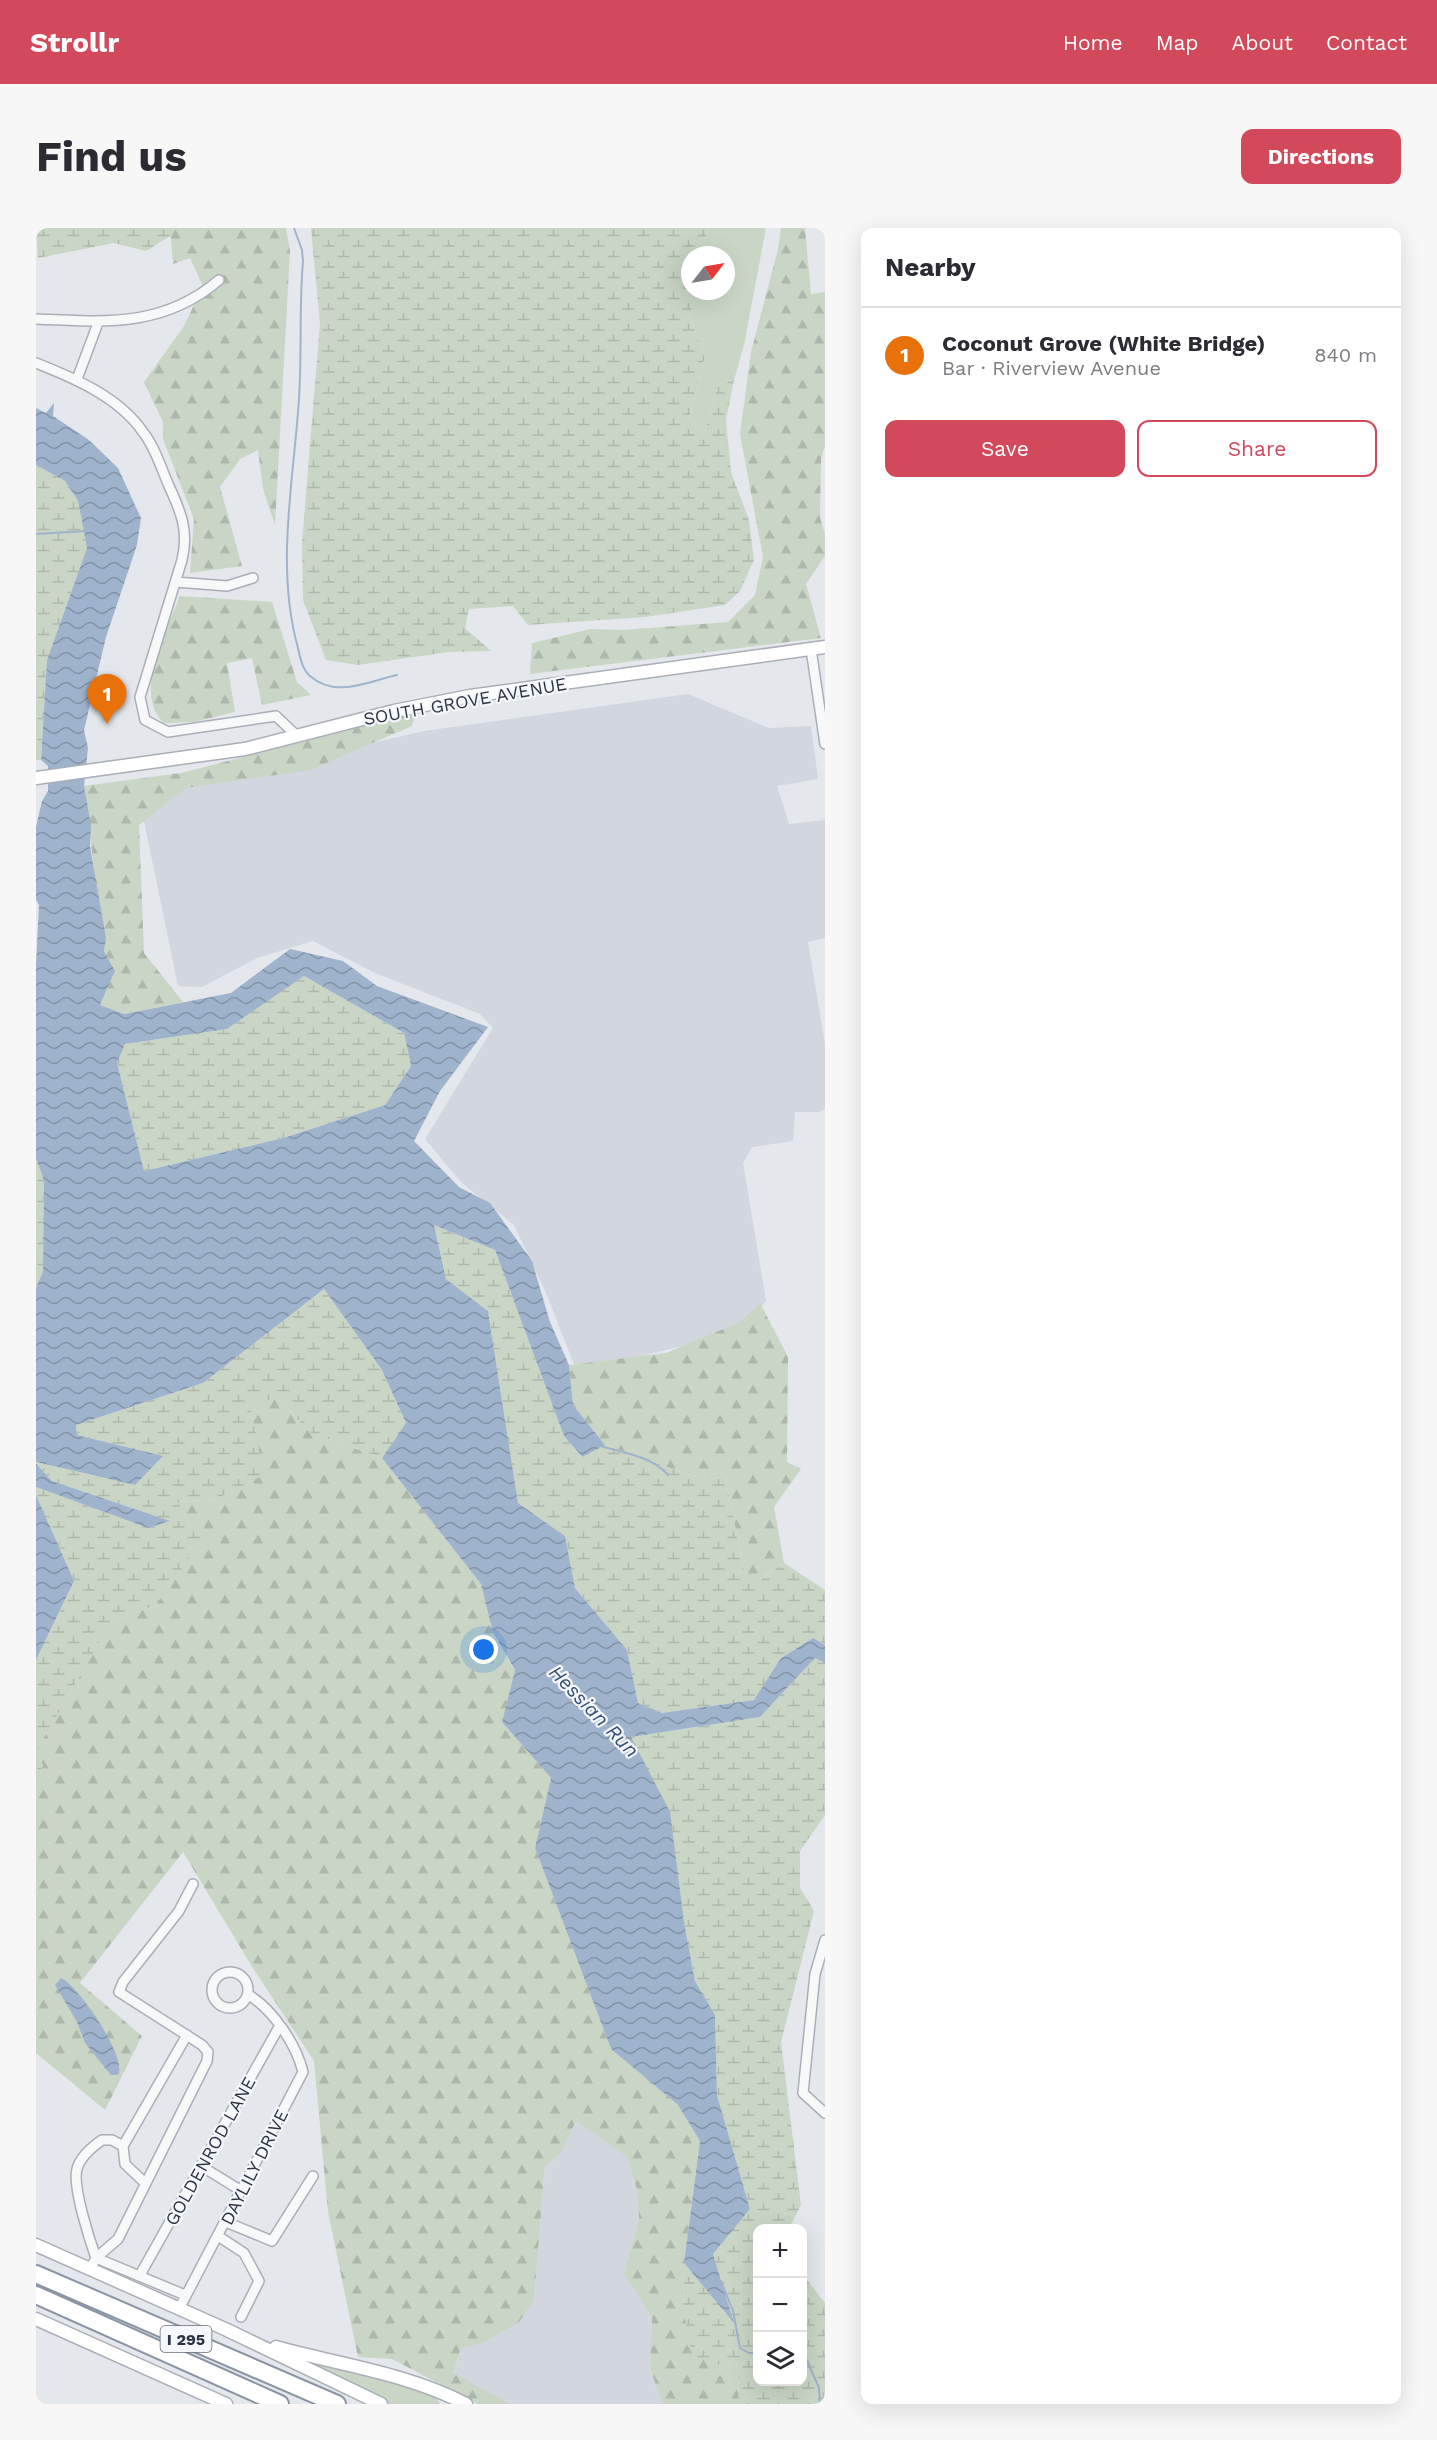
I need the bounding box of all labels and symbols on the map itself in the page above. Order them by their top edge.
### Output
north arrow [681,246,735,300]
street label: SOUTH GROVE AVENUE [362,673,568,729]
pin: 1 [88,674,126,724]
your location [469,1635,498,1664]
water label: Hessian Run [544,1660,644,1762]
street label: GOLDENROD LANE [160,2073,260,2229]
street label: DAYLILY DRIVE [216,2106,292,2228]
road number: I 295 [160,2326,212,2352]

